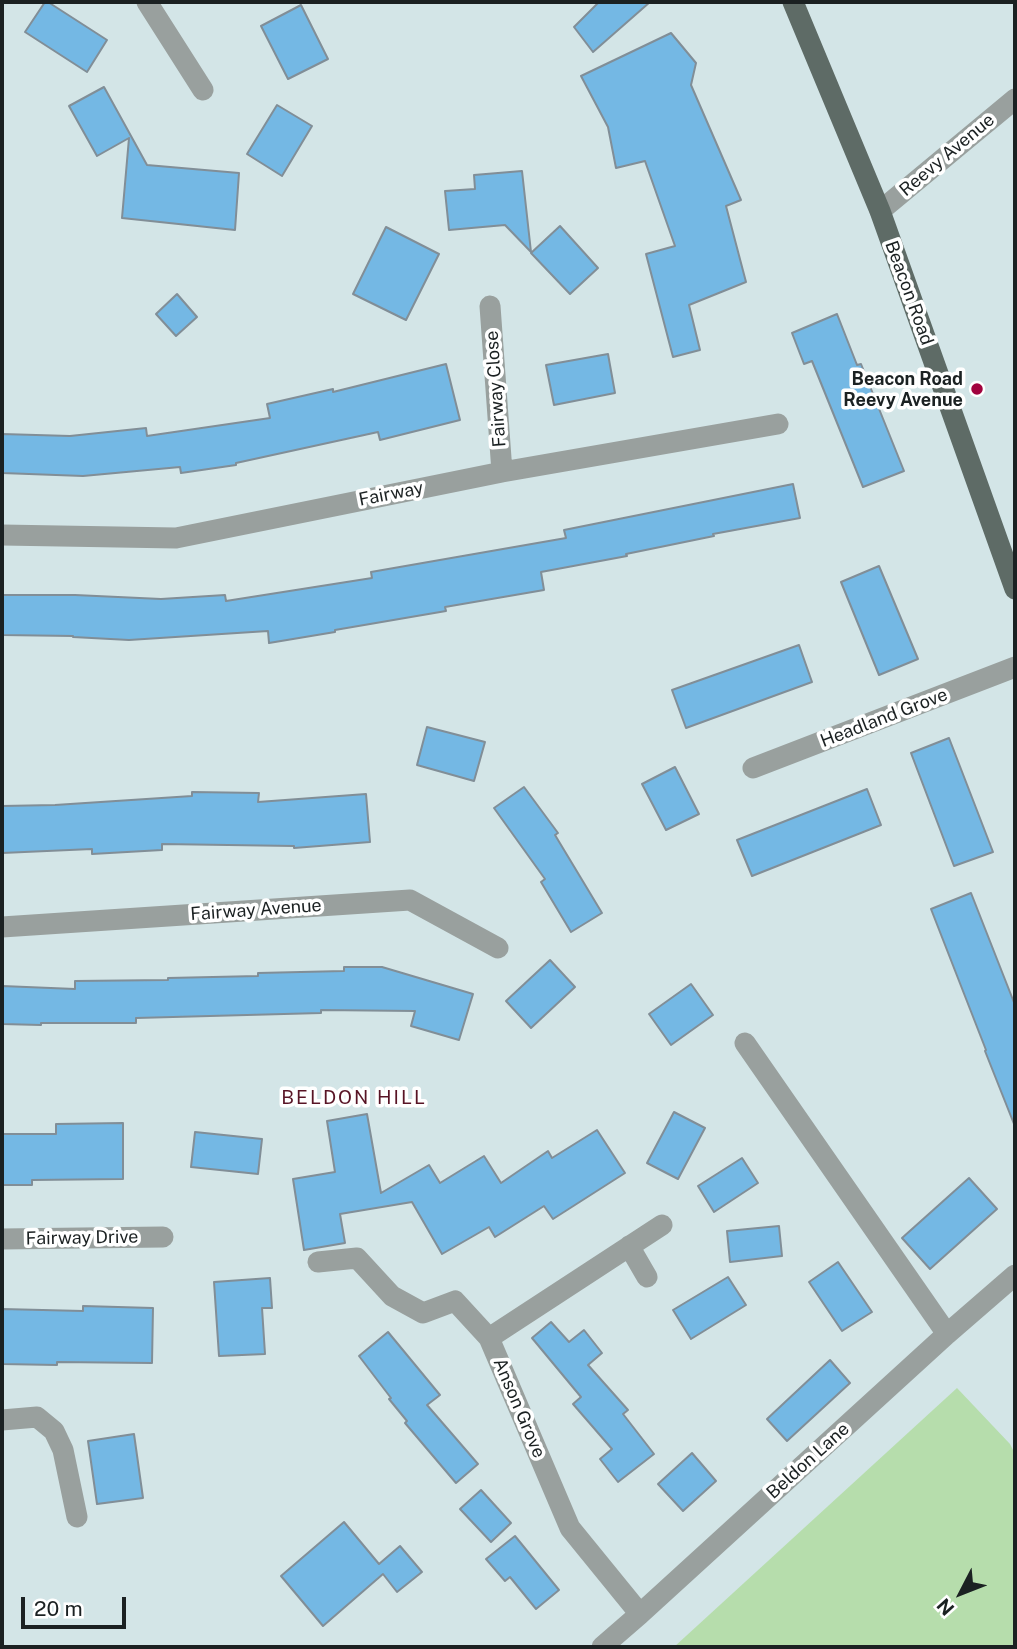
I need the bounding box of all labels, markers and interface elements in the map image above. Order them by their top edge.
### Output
street label: Reevy Avenue [895,109,999,201]
street label: Beacon Road [880,238,938,348]
street label: Fairway Close [481,330,511,448]
place label: Beacon Road Reevy Avenue [843,368,963,410]
marker: Beacon Road Reevy Avenue [969,381,985,397]
street label: Fairway [357,477,425,511]
street label: Headland Grove [817,684,951,752]
street label: Fairway Avenue [190,895,322,925]
district label: BELDON HILL [283,1087,425,1109]
street label: Fairway Drive [25,1226,139,1250]
street label: Anson Grove [488,1355,550,1461]
street label: Beldon Lane [762,1418,854,1504]
north arrow [926,1558,996,1628]
scale bar [24,1582,130,1626]
text: N [932,1594,959,1620]
text: 20 m [34,1596,83,1621]

